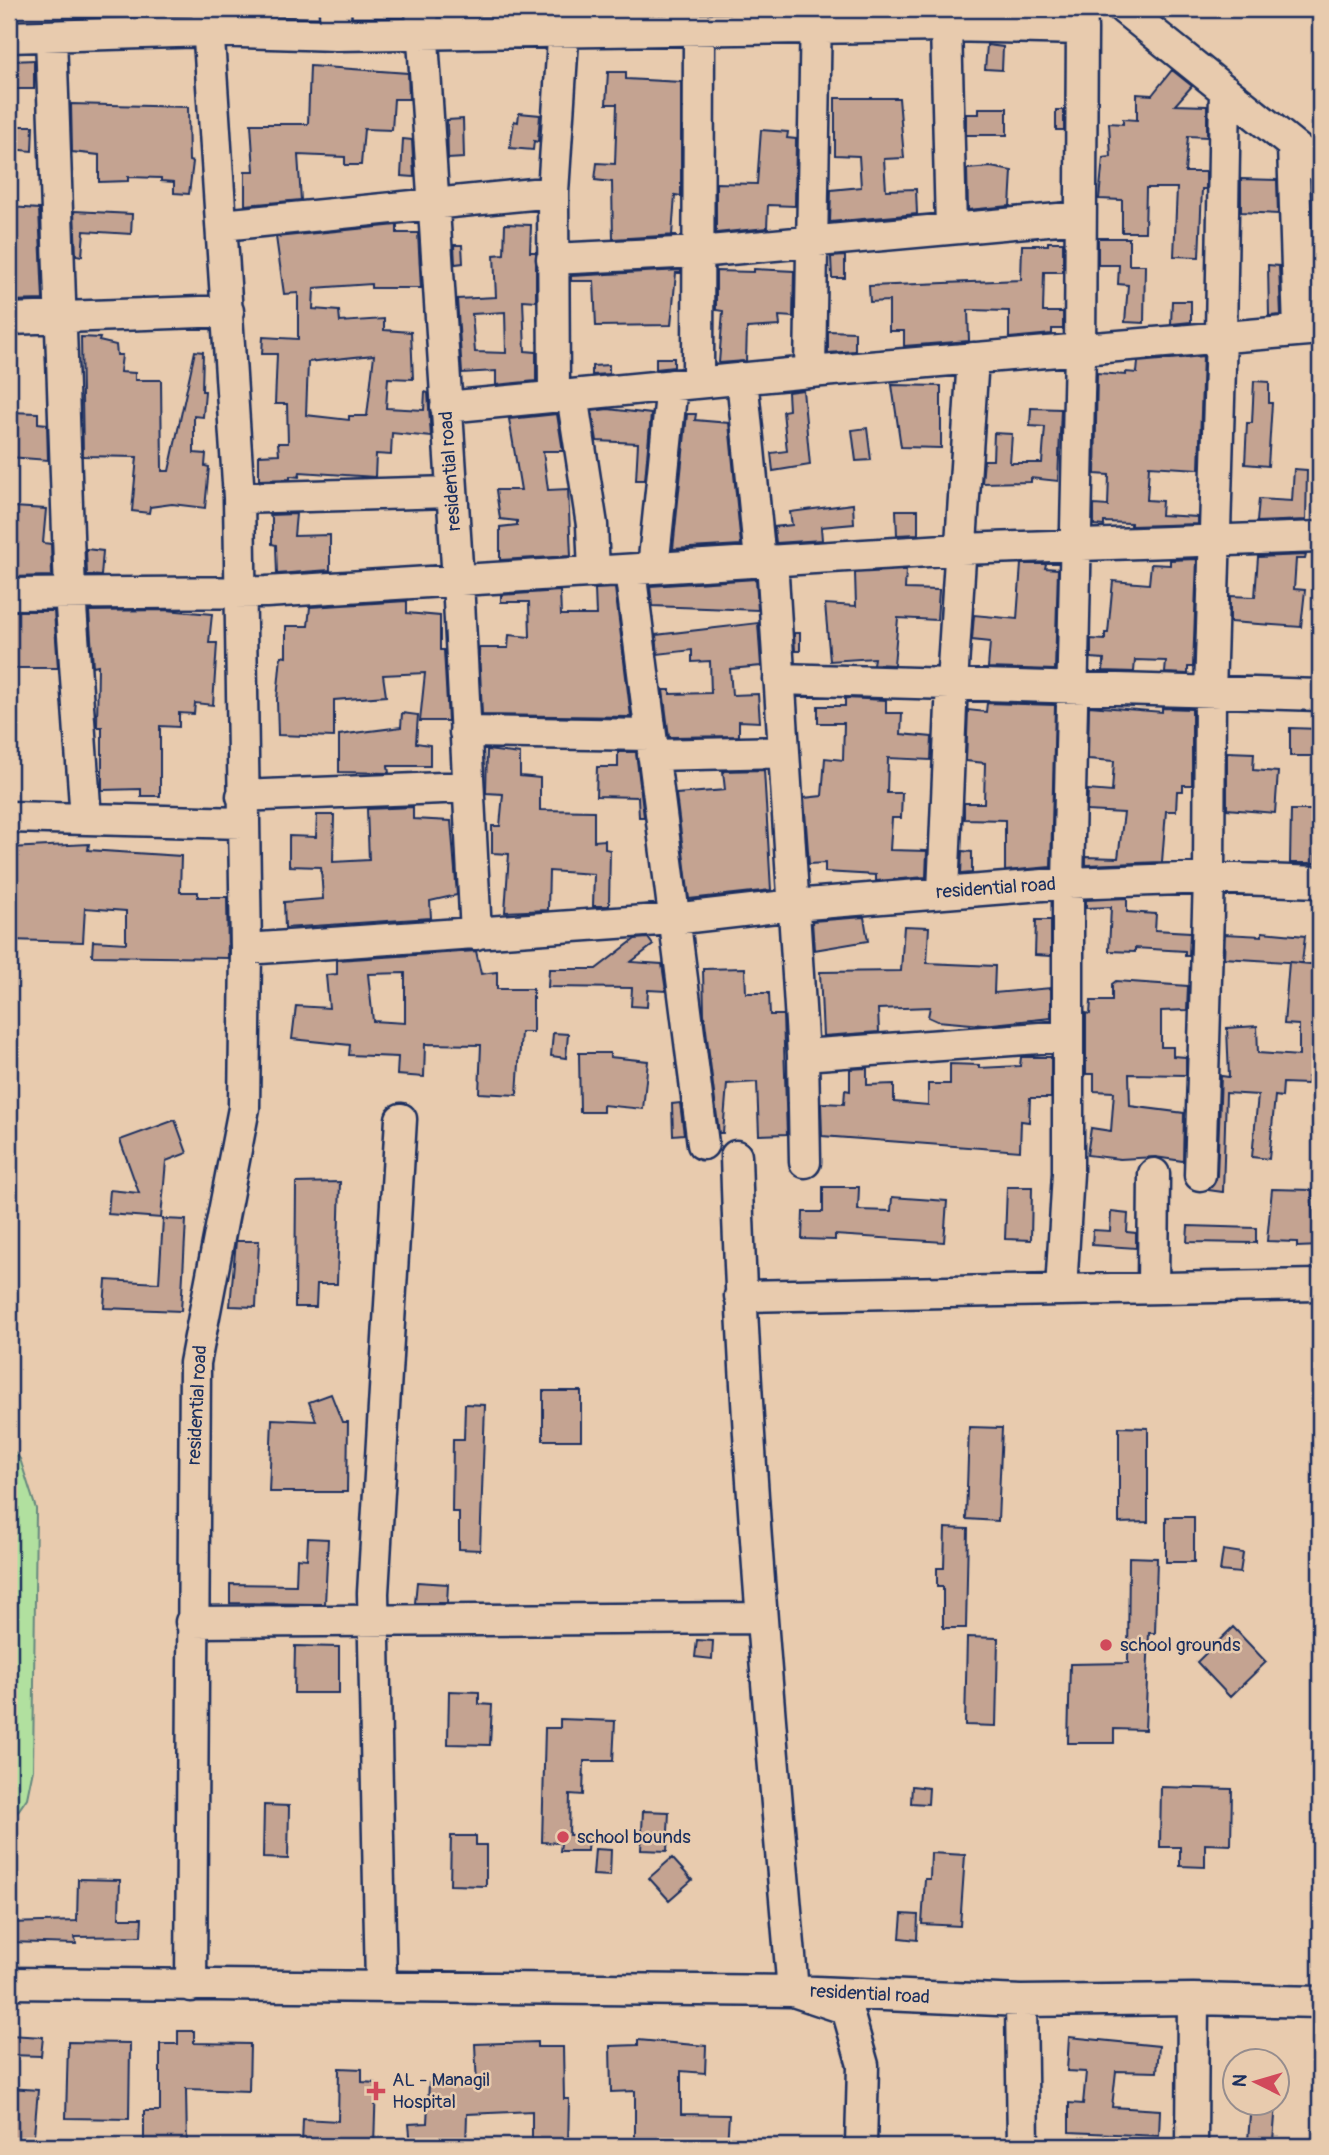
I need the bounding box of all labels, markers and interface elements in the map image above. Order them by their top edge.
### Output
street label: residential road [434,410,466,532]
street label: residential road [935,872,1057,904]
street label: residential road [182,1344,212,1466]
place label: school grounds [1120,1633,1241,1657]
marker: school grounds [1098,1637,1114,1653]
place label: school bounds [577,1825,691,1849]
marker: school bounds [555,1829,571,1845]
street label: residential road [809,1979,931,2009]
north arrow [1220,2046,1290,2116]
place label: AL - Managil Hospital [392,2068,490,2114]
text: N [1228,2073,1253,2088]
marker: AL - Managil Hospital [366,2081,386,2101]

